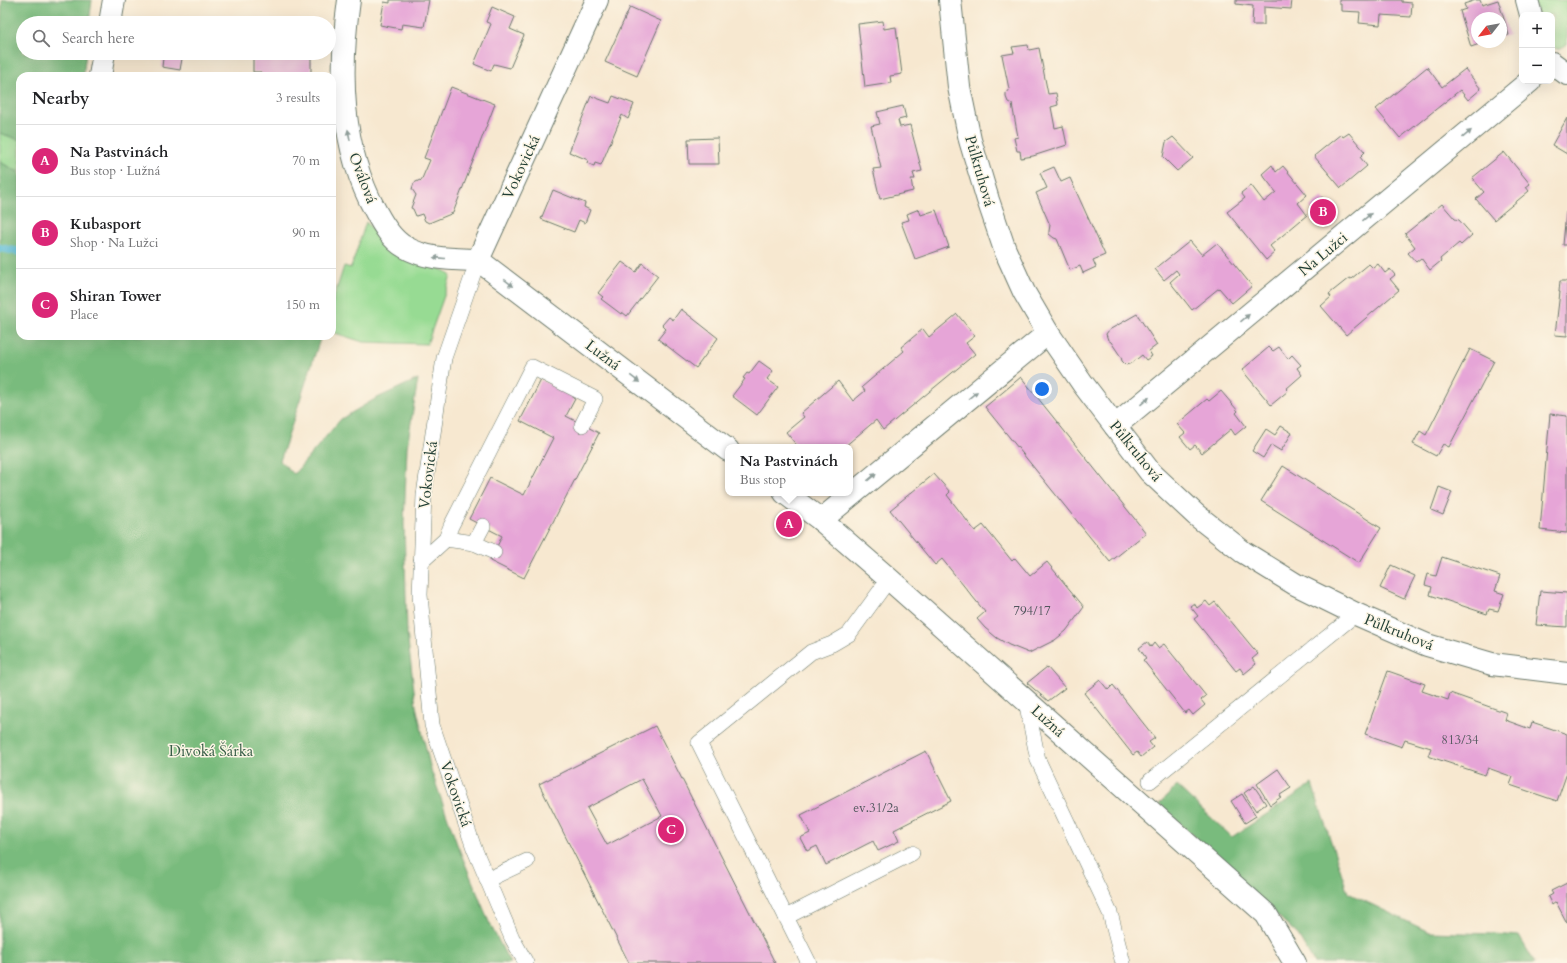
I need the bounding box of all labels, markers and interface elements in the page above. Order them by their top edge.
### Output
north arrow [1471,12,1507,48]
map controls [1519,12,1555,84]
button: + [1519,12,1555,48]
search box [16,16,336,60]
icon: search [30,27,52,49]
text: Search here [62,28,135,48]
button: − [1519,48,1555,84]
text: Nearby [32,87,89,110]
text: 3 results [276,89,320,107]
one-way arrow [345,129,351,141]
one-way arrow [1461,129,1472,138]
street label: Vokovická [497,131,545,202]
street label: Půlkruhová [960,133,1000,209]
text: Na Pastvinách [70,142,168,162]
street label: Oválová [344,150,382,207]
text: A [40,152,50,170]
text: 70 m [292,152,320,170]
text: Bus stop · Lužná [70,162,160,180]
pin: B [1310,197,1336,227]
one-way arrow [1361,213,1372,222]
text: Kubasport [70,214,141,234]
text: B [40,224,50,242]
text: 90 m [292,224,320,242]
street label: Na Lužci [1294,228,1352,280]
text: Shop · Na Lužci [70,234,158,252]
one-way arrow [433,254,445,261]
one-way arrow [504,279,515,287]
text: Shiran Tower [70,286,161,306]
text: C [40,296,50,314]
text: 150 m [286,296,320,314]
text: Place [70,306,98,324]
one-way arrow [1240,314,1251,323]
street label: Lužná [581,335,625,375]
one-way arrow [630,375,640,383]
your location [1032,379,1052,399]
one-way arrow [967,391,978,400]
one-way arrow [1140,397,1151,406]
street label: Půlkruhová [1105,416,1167,486]
street label: Vokovická [414,439,442,510]
popup [725,444,853,496]
text: Na Pastvinách [740,451,838,471]
text: Bus stop [740,471,786,489]
one-way arrow [867,473,878,482]
pin: A [776,509,802,539]
house number: 794/17 [1013,602,1051,620]
street label: Půlkruhová [1361,609,1437,655]
street label: Lužná [1027,701,1070,742]
house number: 813/34 [1441,731,1479,749]
park label: Divoká Šárka [169,741,254,761]
street label: Vokovická [435,758,477,830]
house number: ev.31/2a [853,799,899,817]
pin: C [658,815,684,845]

